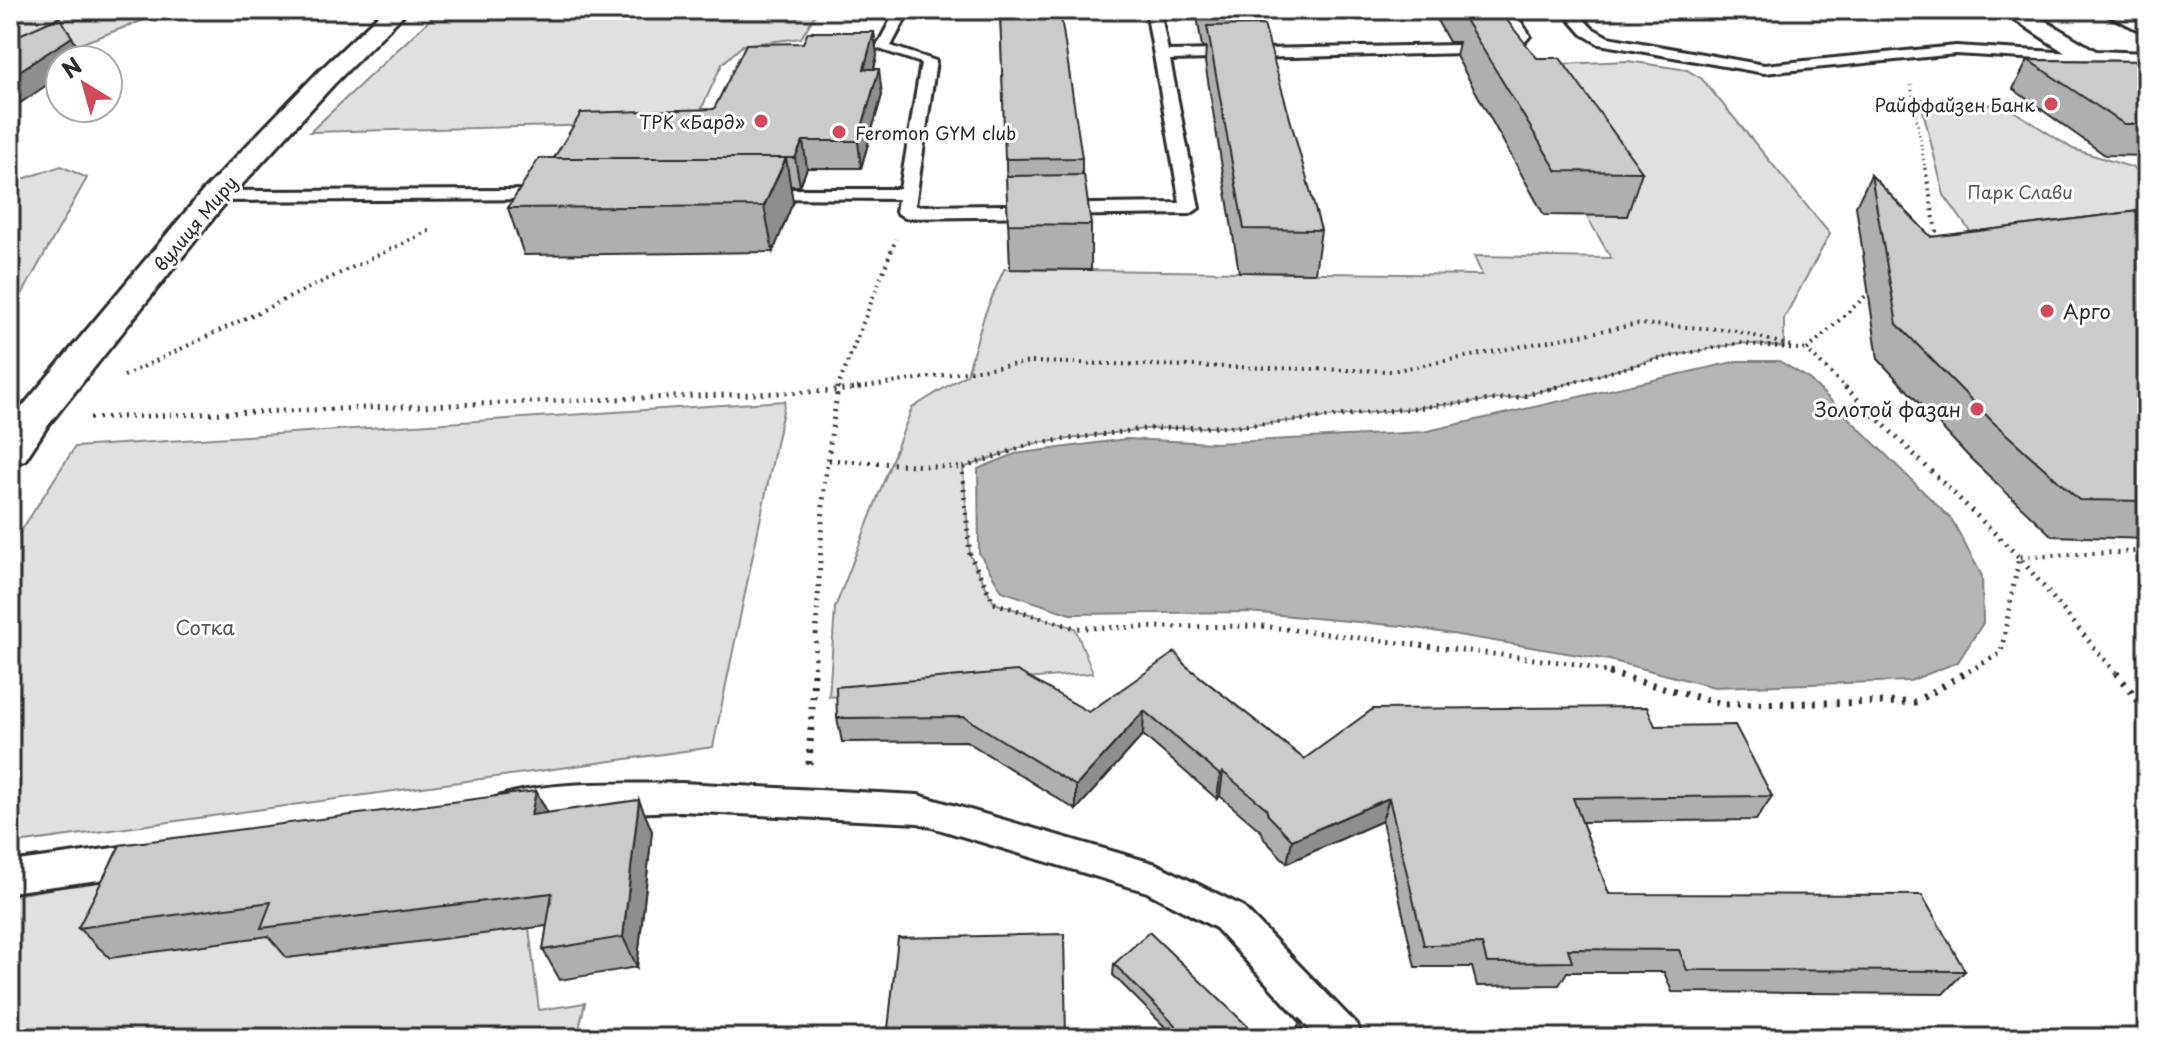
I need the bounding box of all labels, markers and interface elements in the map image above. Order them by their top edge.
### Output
north arrow [44,44,124,124]
text: N [54,48,88,85]
place label: Райффайзен Банк [1874,91,2035,118]
marker: Райффайзен Банк [2042,95,2060,113]
place label: ТРК «Бард» [639,108,745,135]
marker: ТРК «Бард» [752,112,770,130]
place label: Feromon GYM club [855,119,1016,146]
marker: Feromon GYM club [830,123,848,141]
street label: вулиця Миру [147,169,243,277]
park label: Парк Слави [1967,178,2073,205]
place label: Арго [2063,296,2111,326]
marker: Арго [2038,302,2056,320]
place label: Золотой фазан [1815,394,1961,424]
marker: Золотой фазан [1968,400,1986,418]
park label: Сотка [175,612,235,642]

